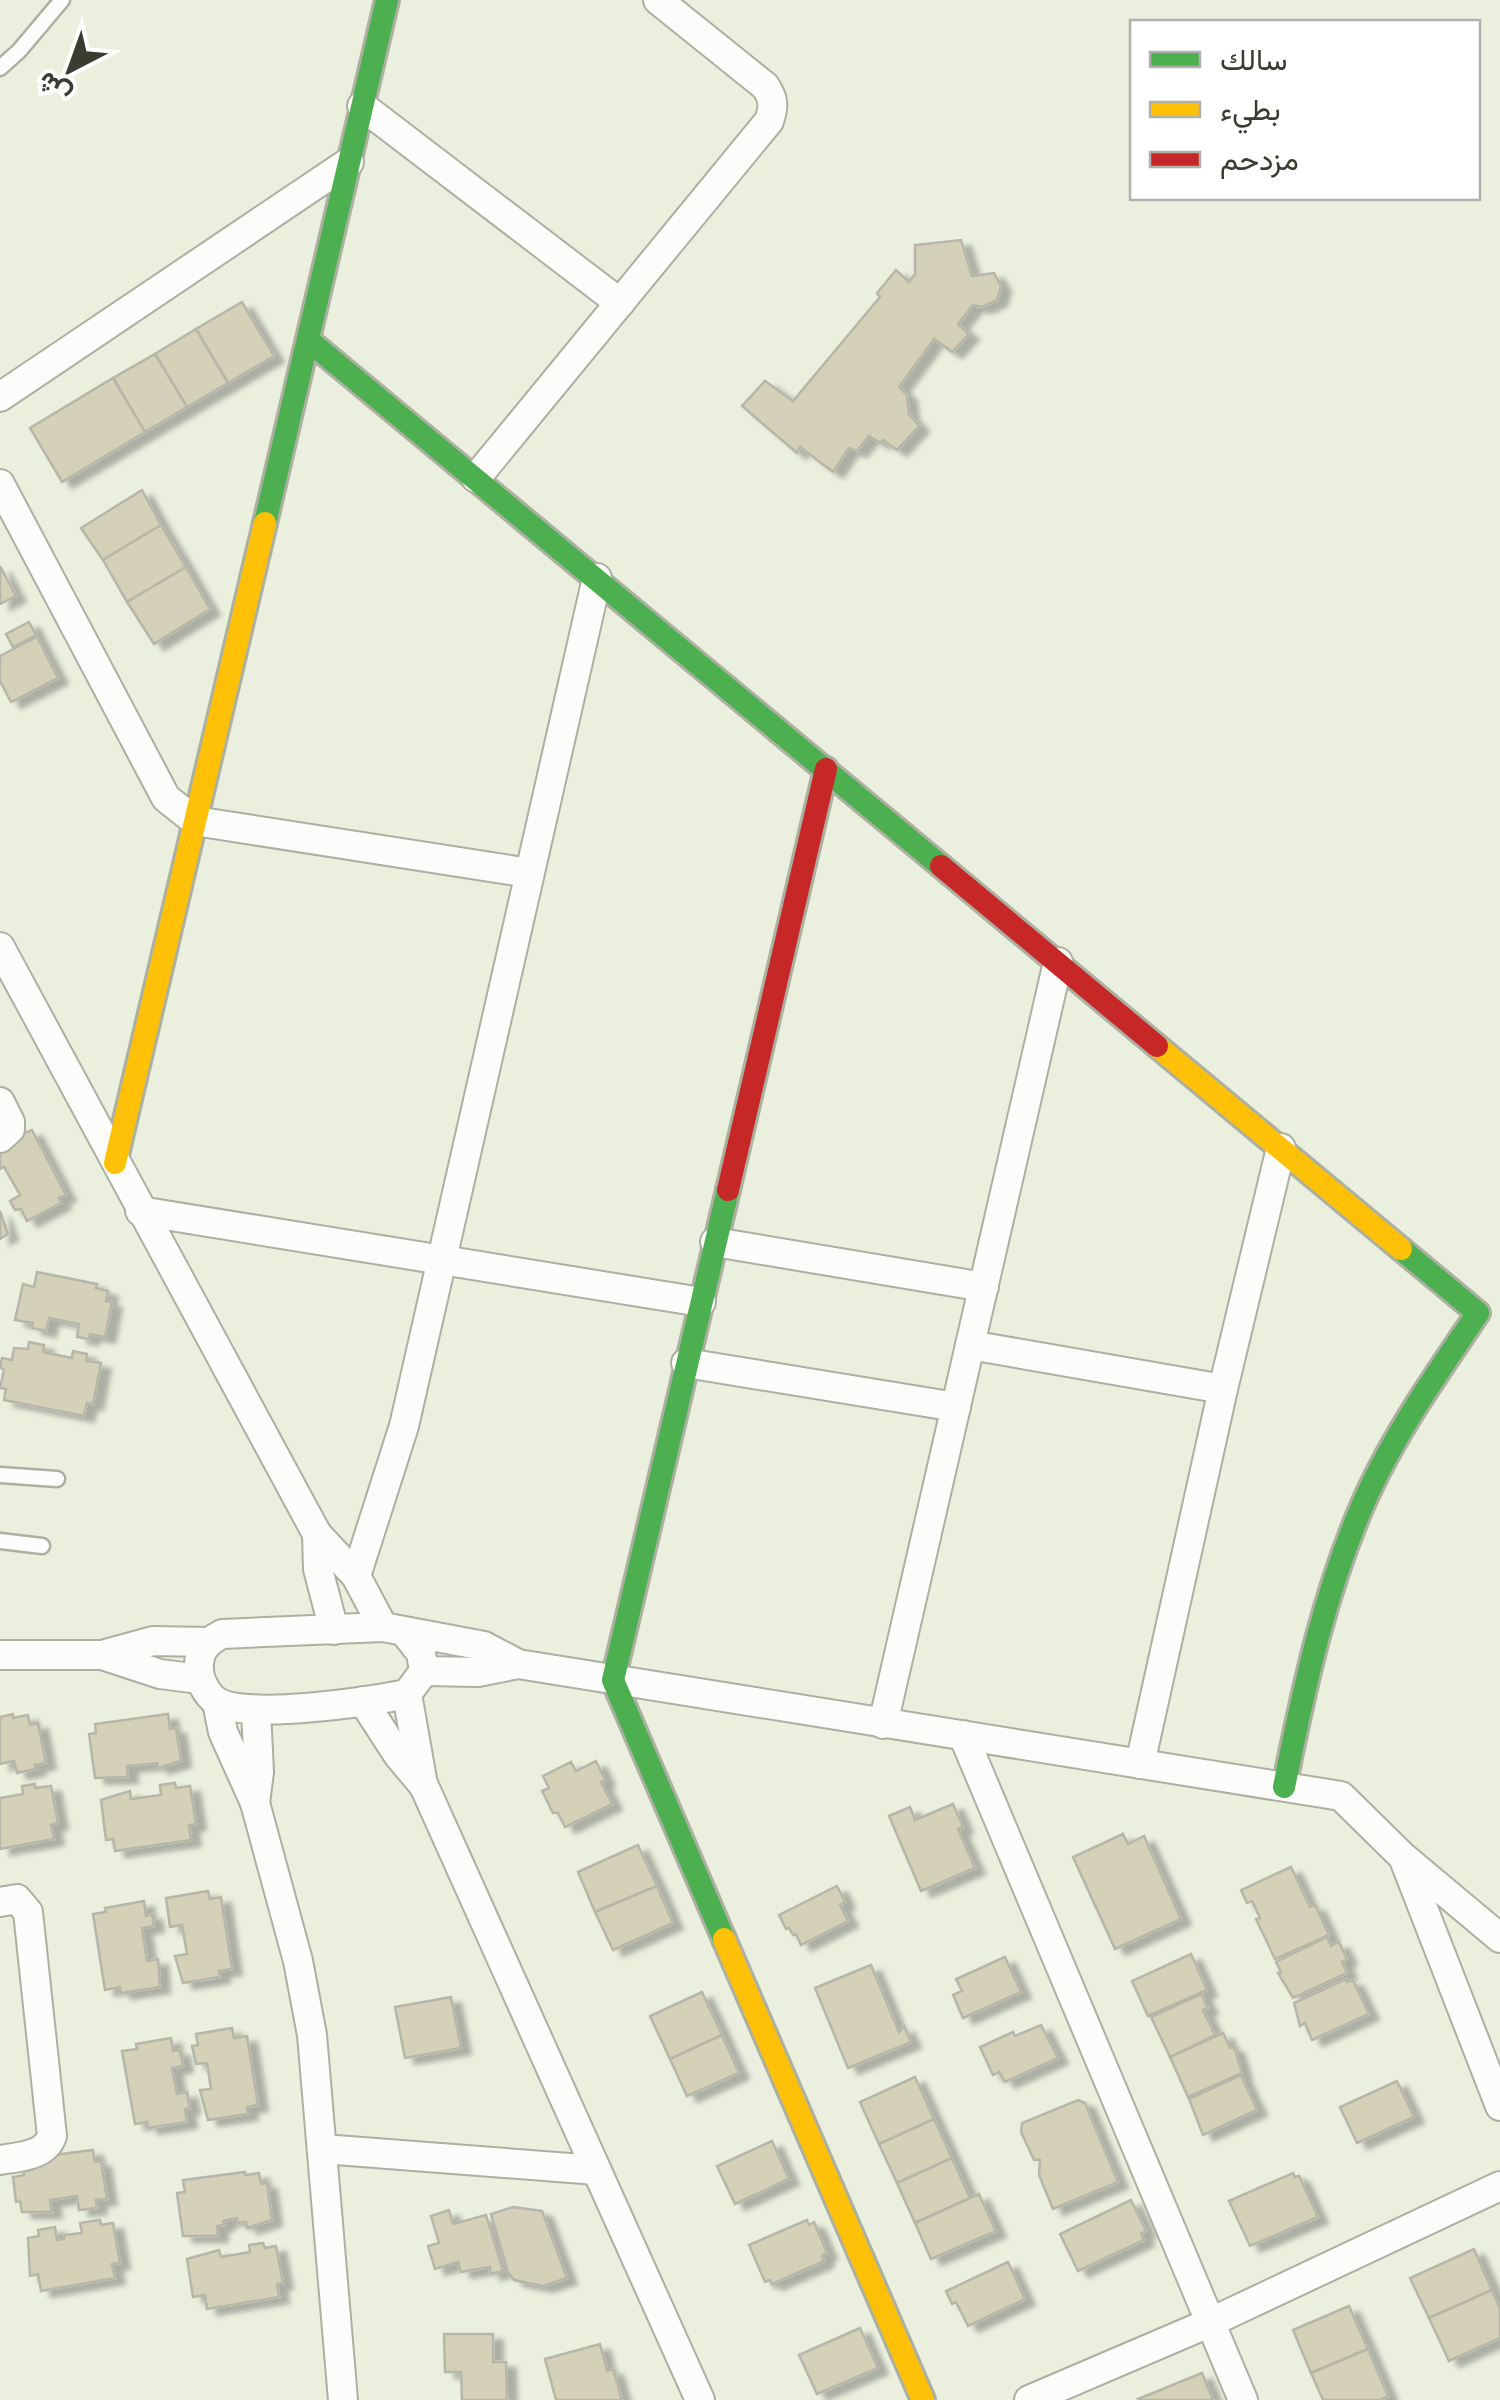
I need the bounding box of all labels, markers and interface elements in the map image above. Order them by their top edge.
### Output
north arrow [20,20,120,120]
legend [1130,20,1480,200]
text: سالك [1220,39,1287,78]
text: ش [28,64,78,114]
text: بطيء [1220,89,1281,134]
text: مزدحم [1220,139,1299,179]

